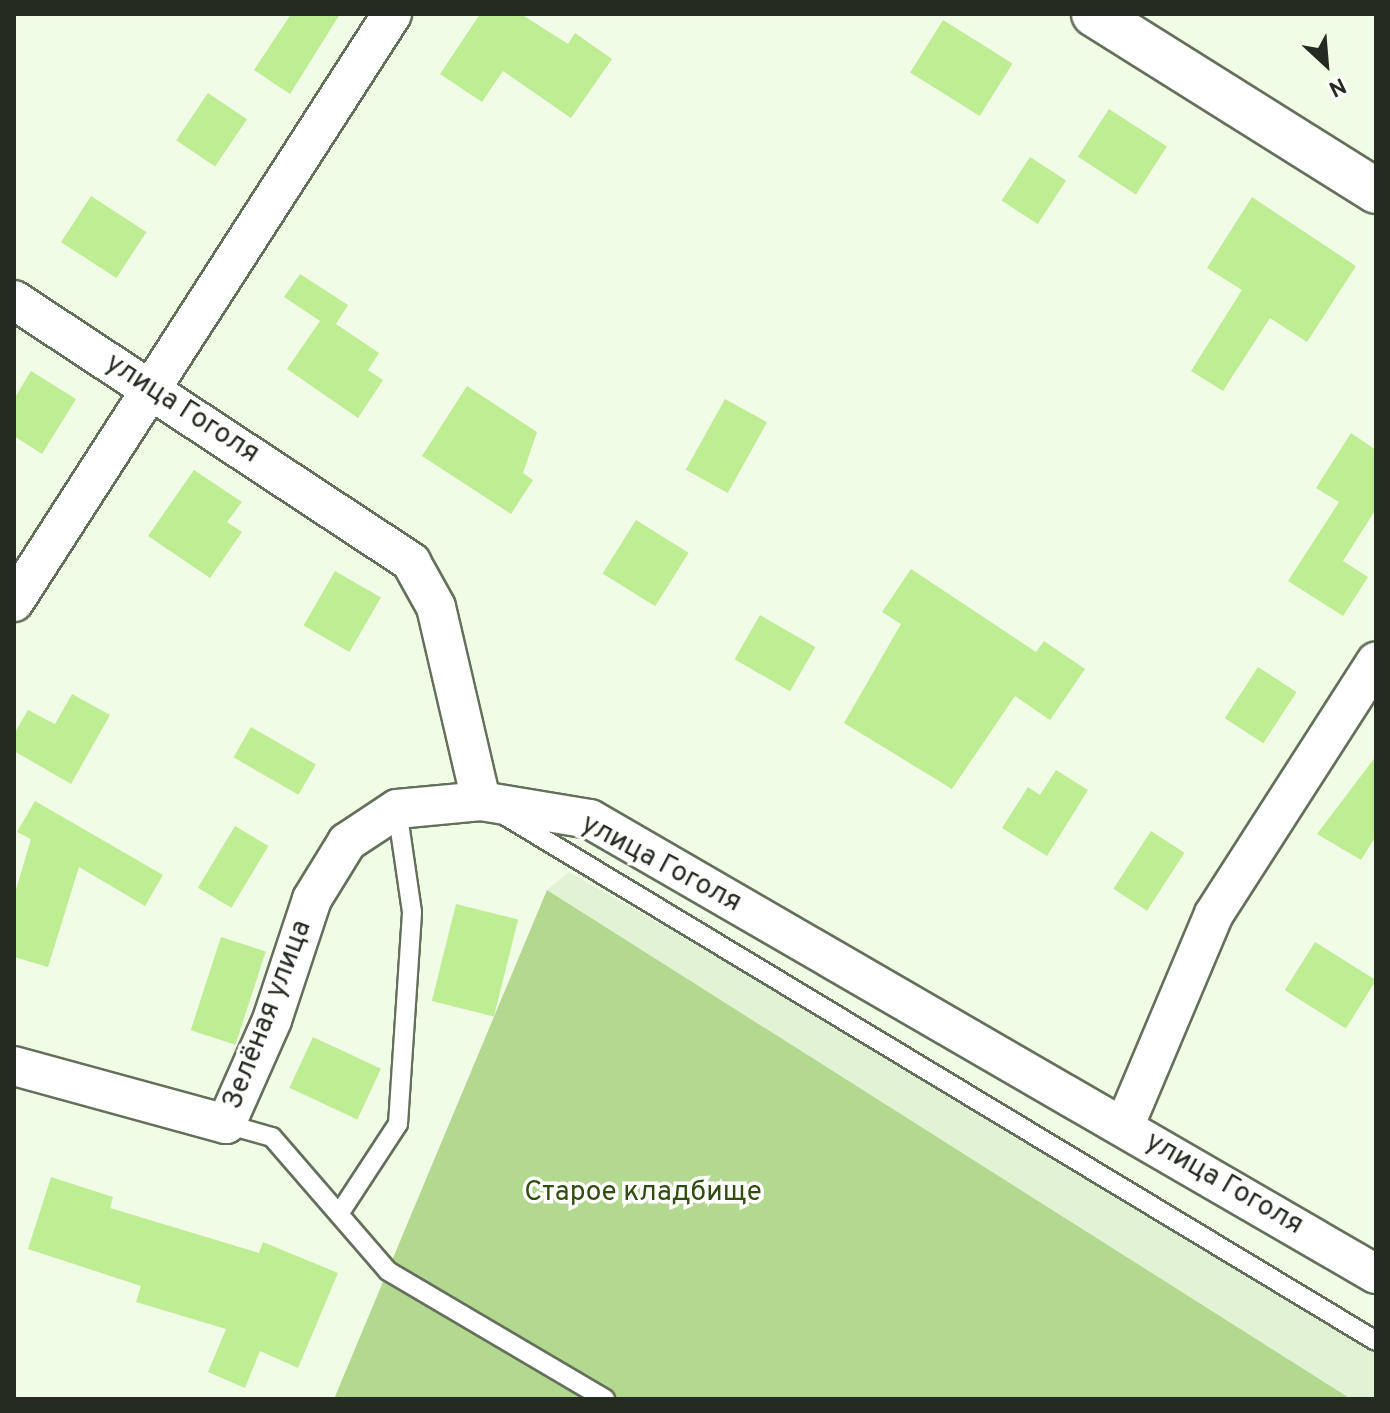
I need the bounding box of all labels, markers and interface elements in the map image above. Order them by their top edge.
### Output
north arrow [1286,24,1366,104]
text: N [1324,70,1350,102]
street label: улица Гоголя [99,347,265,471]
street label: улица Гоголя [575,808,747,920]
street label: Зелёная улица [216,916,320,1114]
street label: улица Гоголя [1139,1125,1309,1243]
park label: Старое кладбище [524,1176,762,1210]

